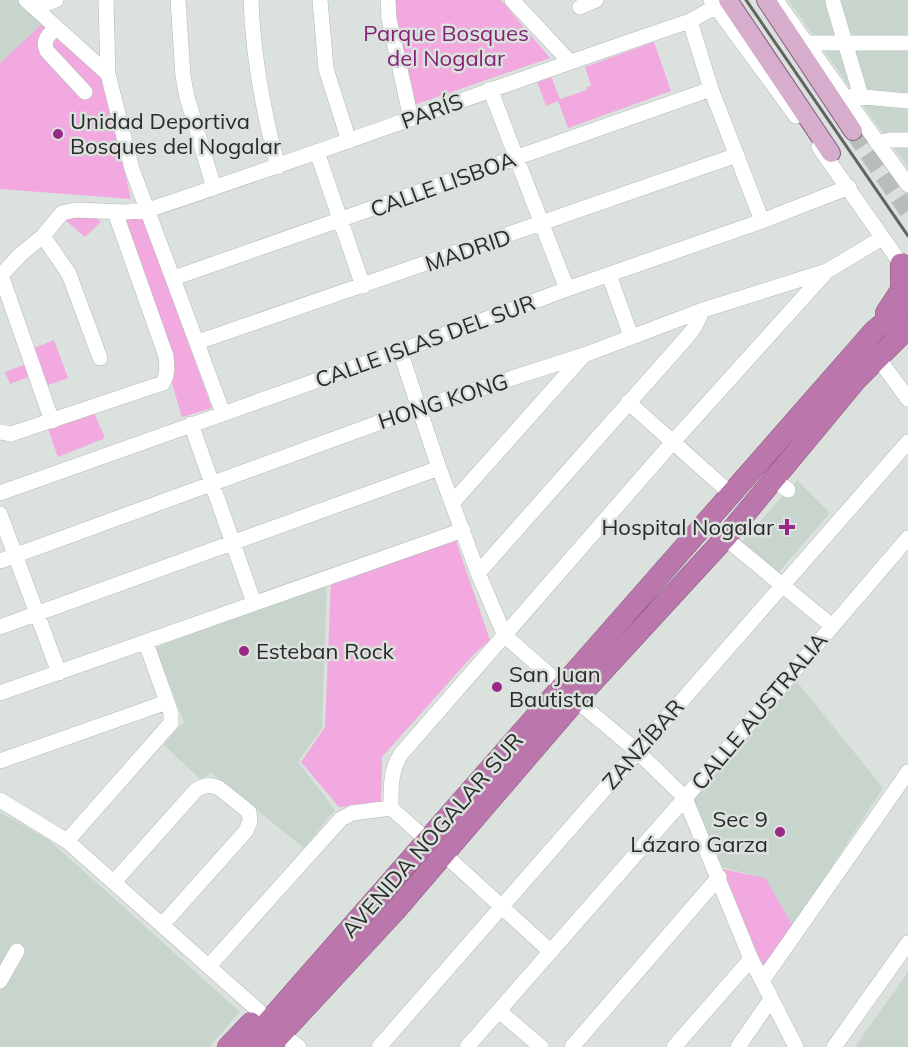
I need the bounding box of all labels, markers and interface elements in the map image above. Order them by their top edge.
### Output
park label: Parque Bosques del Nogalar [363,19,529,72]
street label: PARÍS [397,87,467,135]
place label: Unidad Deportiva Bosques del Nogalar [70,107,281,160]
marker: Unidad Deportiva Bosques del Nogalar [51,127,65,141]
street label: CALLE LISBOA [366,145,520,223]
street label: MADRID [421,222,515,278]
street label: CALLE ISLAS DEL SUR [311,288,539,394]
street label: HONG KONG [375,367,511,435]
place label: Hospital Nogalar [601,513,774,541]
marker: Hospital Nogalar [778,518,796,536]
street label: CALLE AUSTRALIA [685,626,833,796]
place label: Esteban Rock [256,637,395,665]
marker: Esteban Rock [237,644,251,658]
place label: San Juan Bautista [509,660,601,713]
marker: San Juan Bautista [490,680,504,694]
street label: ZANZÍBAR [596,693,690,795]
street label: AVENIDA NOGALAR SUR [335,727,529,943]
place label: Sec 9 Lázaro Garza [630,805,768,858]
marker: Sec 9 Lázaro Garza [773,825,787,839]

